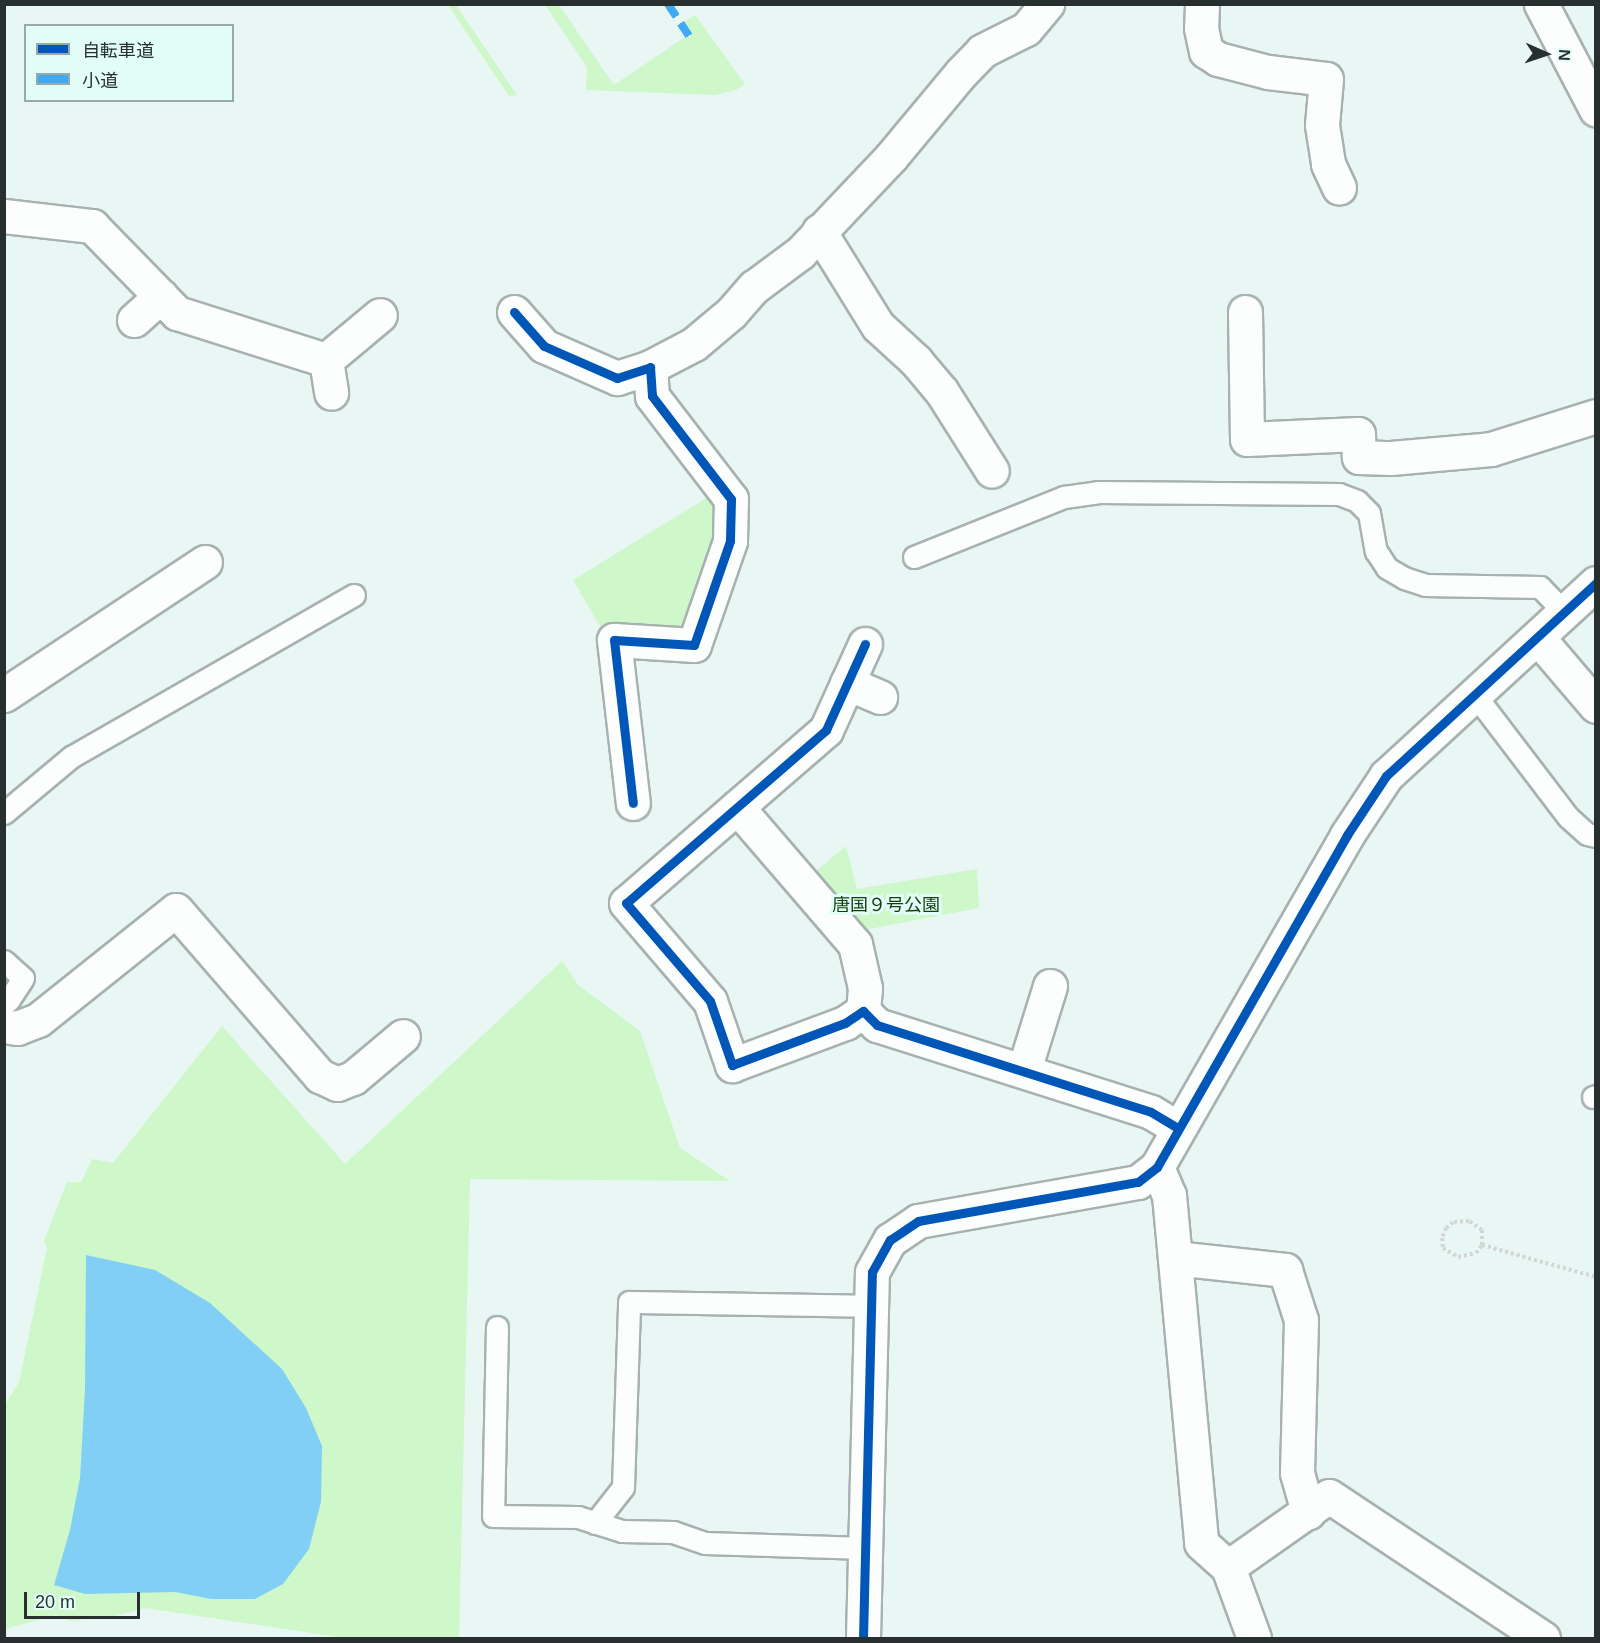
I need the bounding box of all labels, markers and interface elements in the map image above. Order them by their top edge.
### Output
legend [24,24,234,102]
north arrow [1516,24,1576,84]
text: 自転車道 [82,41,154,61]
text: N [1556,49,1573,61]
text: 小道 [82,71,118,91]
park label: 唐国９号公園 [832,894,940,916]
scale bar [27,1580,142,1618]
text: 20 m [35,1592,75,1612]

